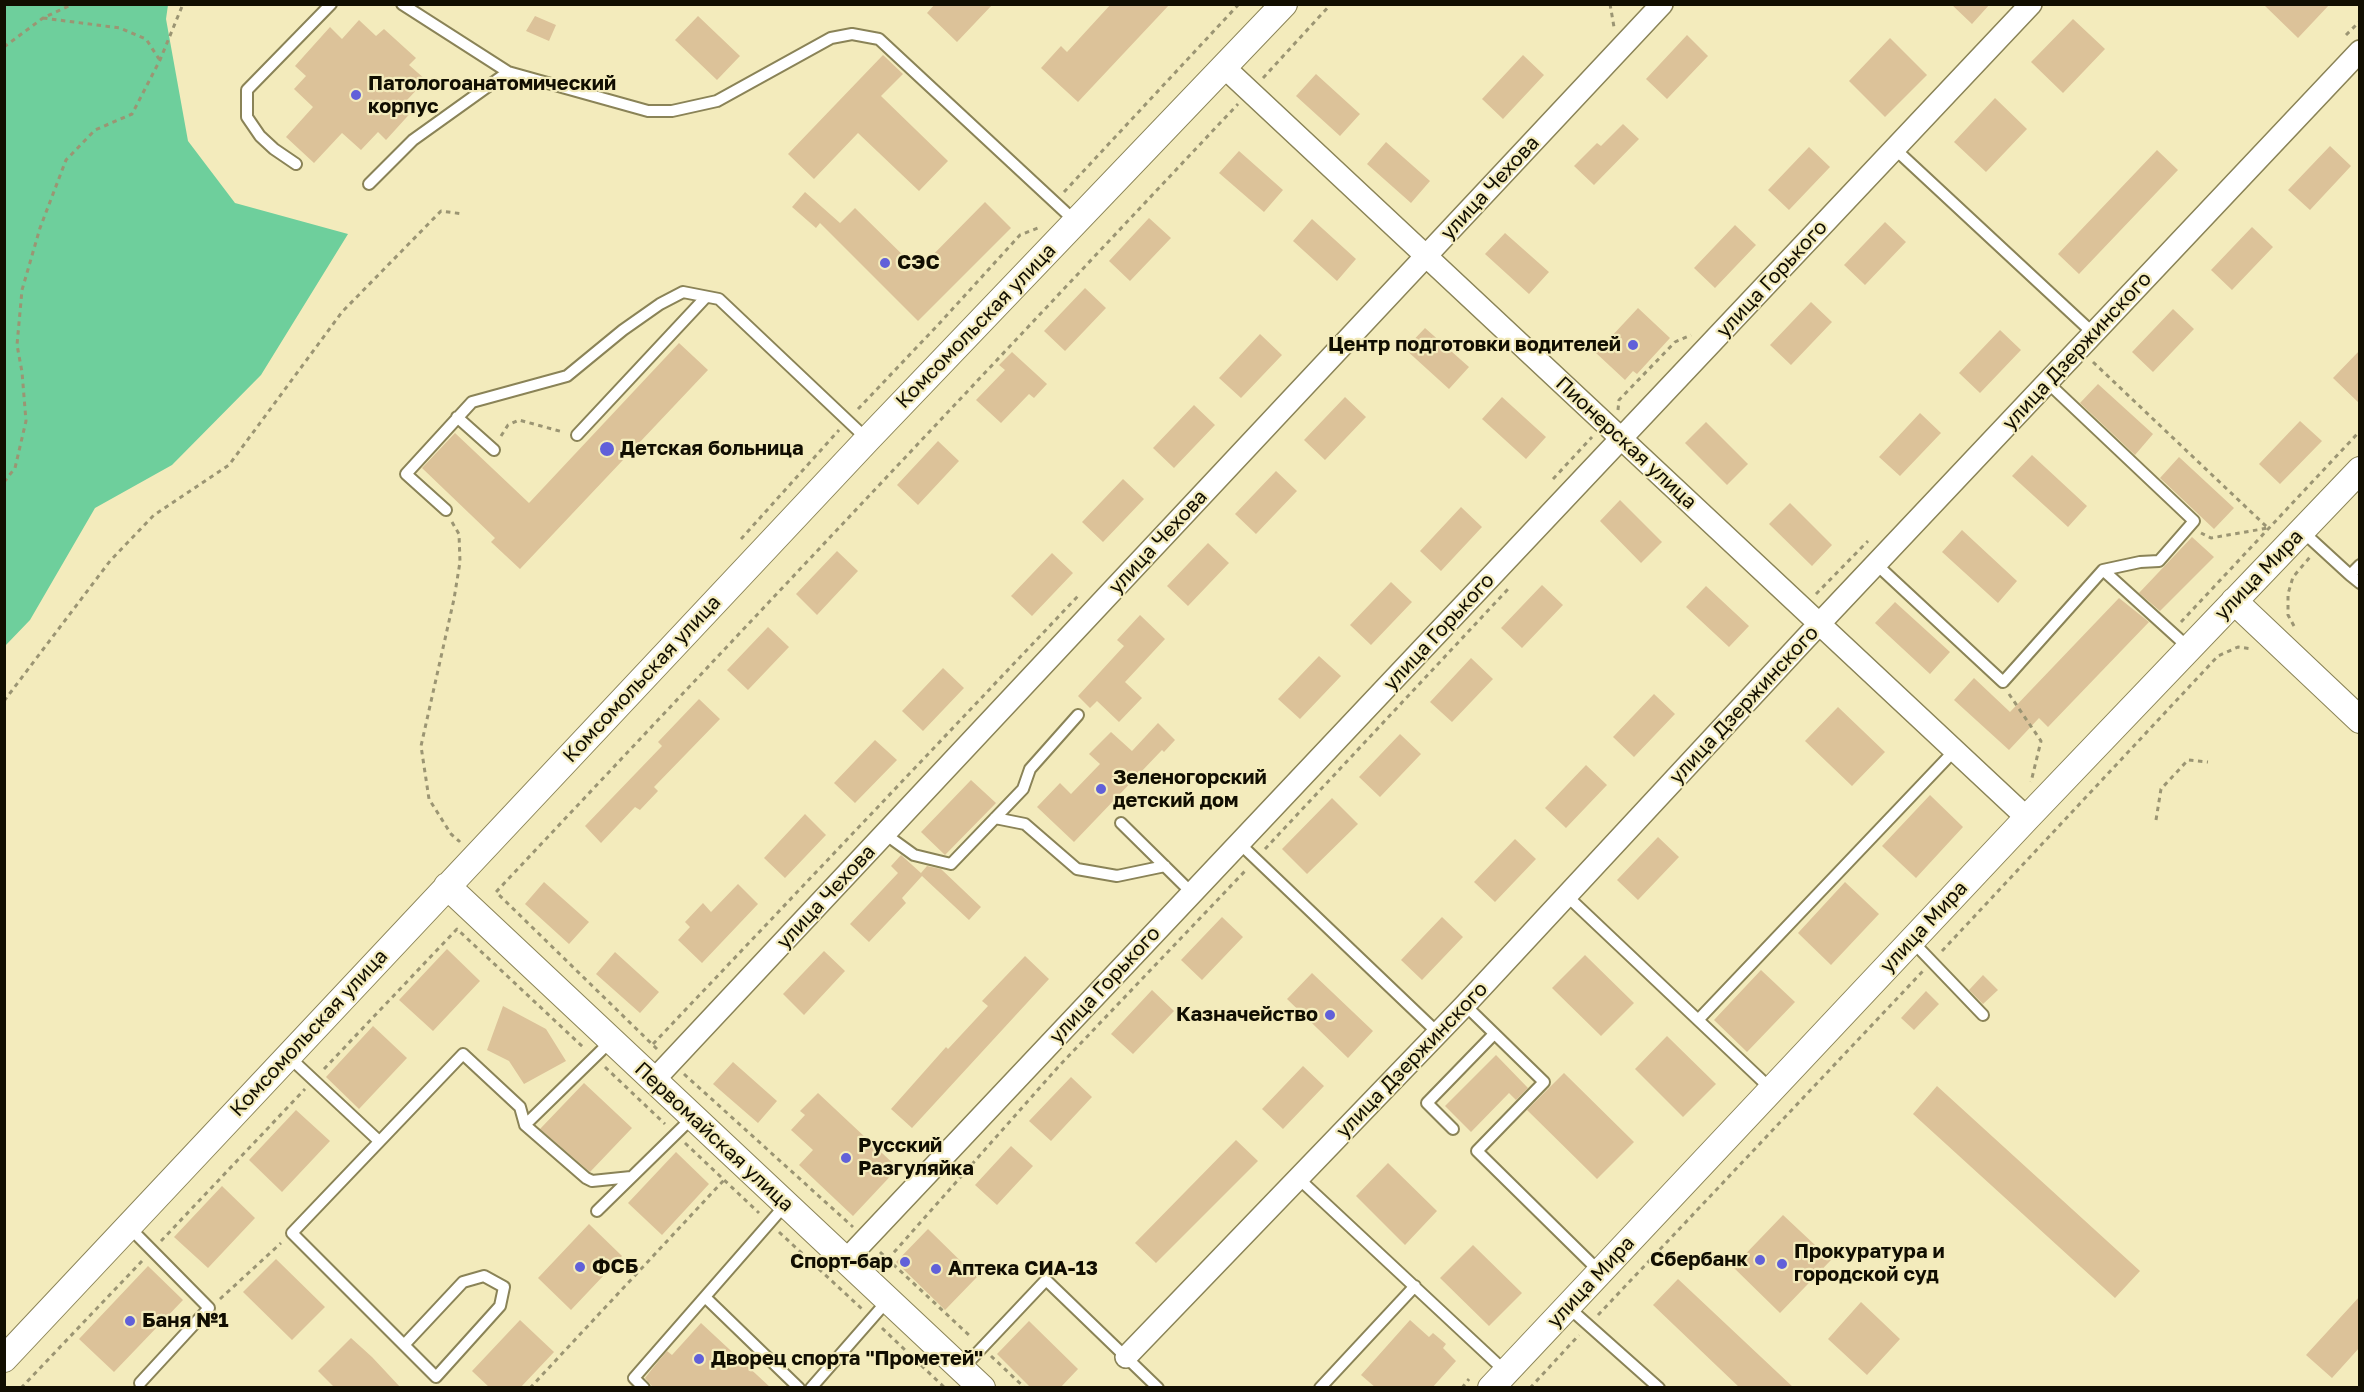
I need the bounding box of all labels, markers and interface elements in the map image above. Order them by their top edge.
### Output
place label: Патологоанатомический корпус [368,72,616,119]
marker: Патологоанатомический корпус [349,88,363,102]
street label: улица Чехова [1436,131,1544,245]
street label: улица Горького [1712,215,1832,343]
street label: Комсомольская улица [891,239,1061,413]
place label: СЭС [897,251,940,275]
marker: СЭС [878,256,892,270]
street label: улица Дзержинского [1998,267,2156,435]
place label: Центр подготовки водителей [1328,333,1621,357]
marker: Центр подготовки водителей [1626,338,1640,352]
street label: Пионерская улица [1551,372,1701,514]
place label: Детская больница [620,437,804,461]
marker: Детская больница [598,440,616,458]
street label: улица Чехова [1104,485,1212,599]
street label: улица Мира [2210,525,2308,625]
street label: улица Горького [1379,568,1499,696]
street label: Комсомольская улица [558,590,726,768]
street label: улица Дзержинского [1665,621,1823,789]
place label: Зеленогорский детский дом [1113,766,1267,813]
marker: Зеленогорский детский дом [1094,782,1108,796]
street label: улица Чехова [772,840,880,954]
street label: улица Мира [1875,876,1973,978]
street label: улица Горького [1045,921,1165,1049]
street label: Комсомольская улица [225,944,393,1122]
street label: улица Дзержинского [1331,977,1493,1143]
place label: Казначейство [1176,1003,1318,1027]
marker: Казначейство [1323,1008,1337,1022]
street label: Первомайская улица [630,1057,798,1217]
place label: Русский Разгуляйка [858,1134,974,1181]
marker: Русский Разгуляйка [839,1151,853,1165]
street label: улица Мира [1542,1231,1640,1333]
place label: Прокуратура и городской суд [1794,1240,1945,1287]
place label: Сбербанк [1650,1248,1748,1272]
place label: Спорт-бар [790,1250,893,1274]
marker: Сбербанк [1753,1253,1767,1267]
place label: ФСБ [592,1255,638,1279]
marker: Спорт-бар [898,1255,912,1269]
place label: Аптека СИА-13 [948,1257,1098,1281]
marker: Прокуратура и городской суд [1775,1257,1789,1271]
marker: ФСБ [573,1260,587,1274]
marker: Аптека СИА-13 [929,1262,943,1276]
place label: Баня №1 [142,1309,229,1333]
marker: Баня №1 [123,1314,137,1328]
place label: Дворец спорта "Прометей" [711,1347,983,1371]
marker: Дворец спорта "Прометей" [692,1352,706,1366]

